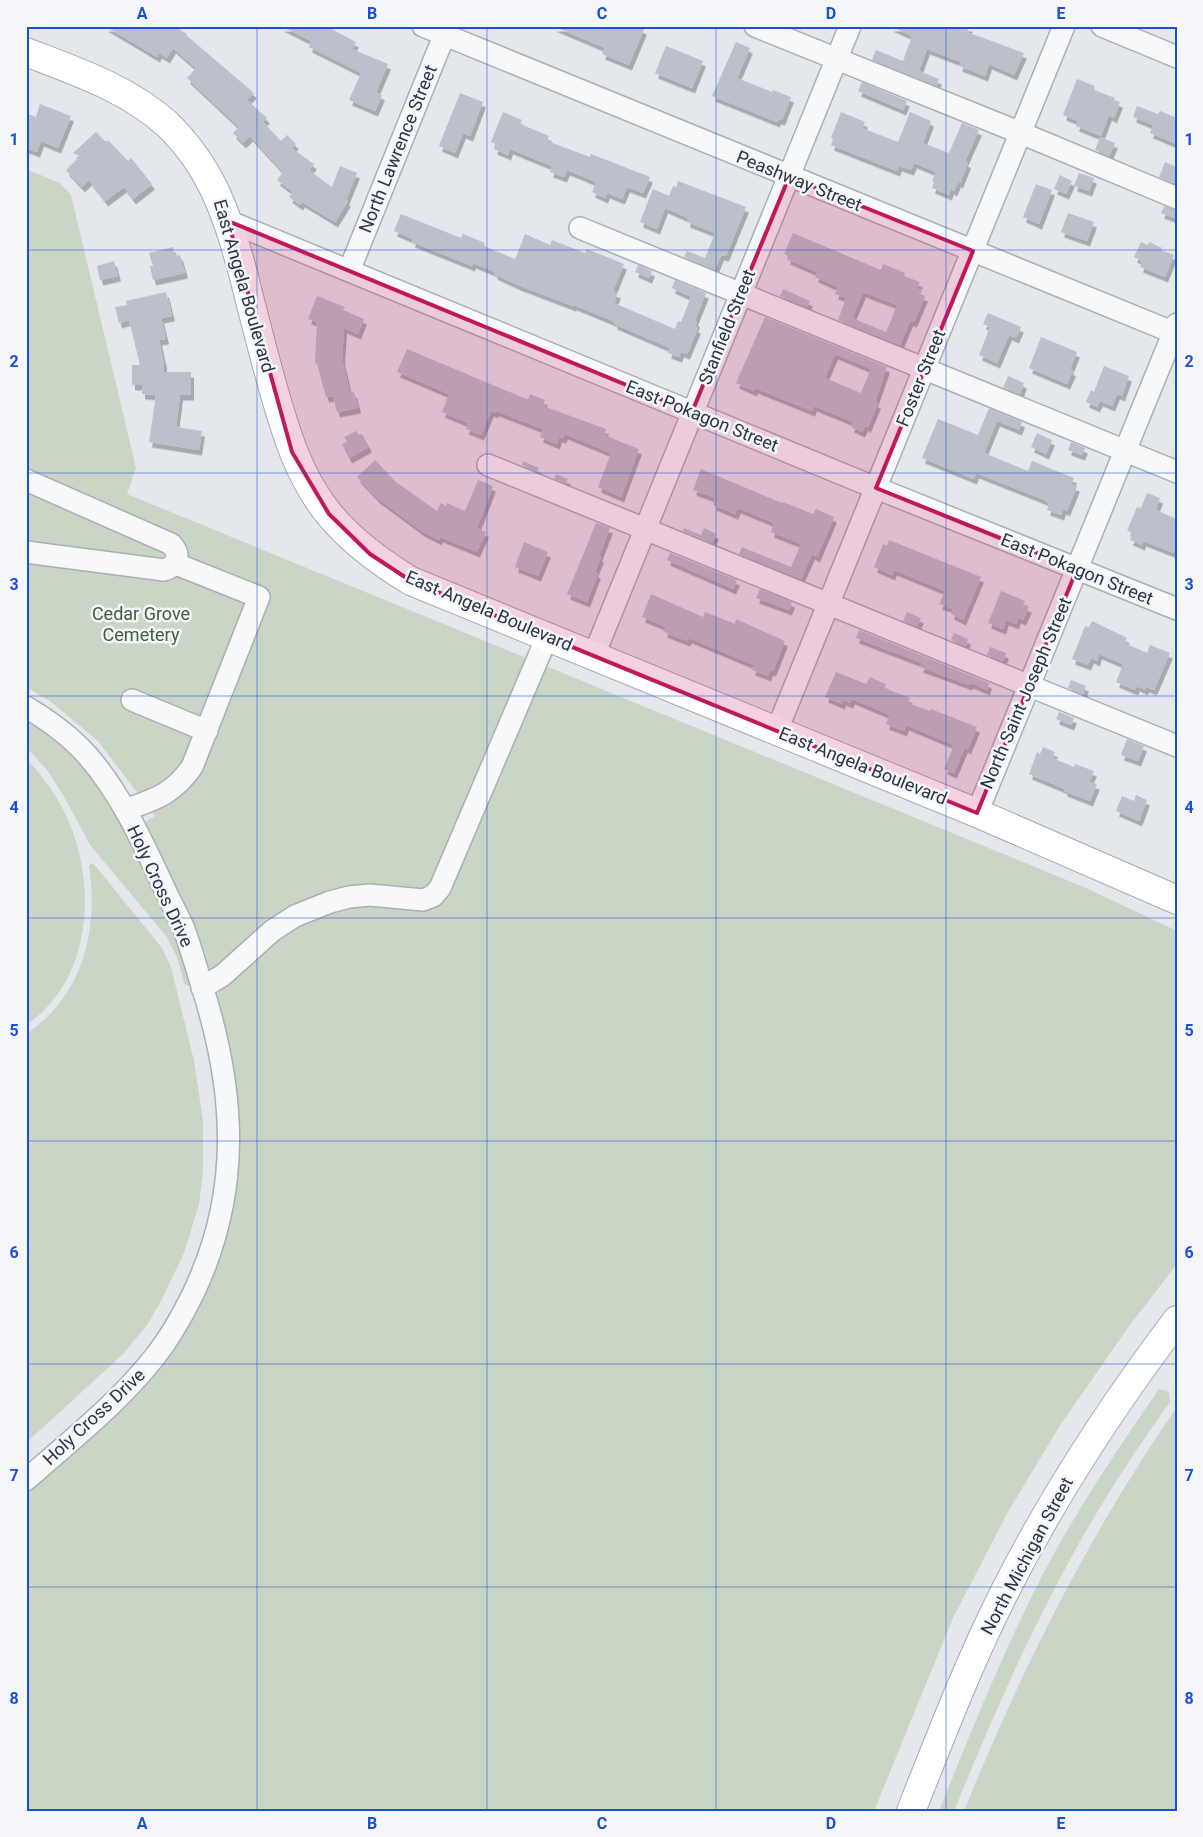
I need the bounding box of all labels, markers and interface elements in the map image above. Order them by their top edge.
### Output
text: A [137,4,148,23]
text: B [367,4,377,23]
text: C [597,4,607,23]
text: D [826,4,836,23]
text: E [1057,4,1066,23]
street label: North Lawrence Street [354,62,441,236]
text: 1 [9,130,19,149]
text: 1 [1184,130,1194,149]
street label: Peashway Street [733,146,865,215]
street label: East Angela Boulevard [210,197,279,375]
street label: Stanfield Street [694,266,759,387]
street label: Foster Street [892,326,950,429]
text: 2 [9,352,19,371]
text: 2 [1184,352,1194,371]
street label: East Pokagon Street [623,375,781,456]
street label: East Pokagon Street [998,528,1156,609]
street label: East Angela Boulevard [403,566,576,655]
text: 3 [9,575,19,594]
text: 3 [1184,575,1194,594]
street label: North Saint Joseph Street [976,594,1076,792]
park label: Cedar Grove Cemetery [92,603,190,645]
street label: East Angela Boulevard [776,722,950,809]
text: 4 [9,798,19,817]
text: 4 [1184,798,1194,817]
street label: Holy Cross Drive [123,822,198,950]
text: 5 [9,1021,19,1040]
text: 5 [1184,1021,1194,1040]
text: 6 [9,1243,19,1262]
text: 6 [1184,1243,1194,1262]
street label: Holy Cross Drive [38,1364,149,1469]
text: 7 [9,1466,19,1485]
text: 7 [1184,1466,1194,1485]
street label: North Michigan Street [976,1473,1077,1638]
text: 8 [9,1689,19,1708]
text: 8 [1184,1689,1194,1708]
text: A [137,1814,148,1833]
text: B [367,1814,377,1833]
text: C [597,1814,607,1833]
text: D [826,1814,836,1833]
text: E [1057,1814,1066,1833]

